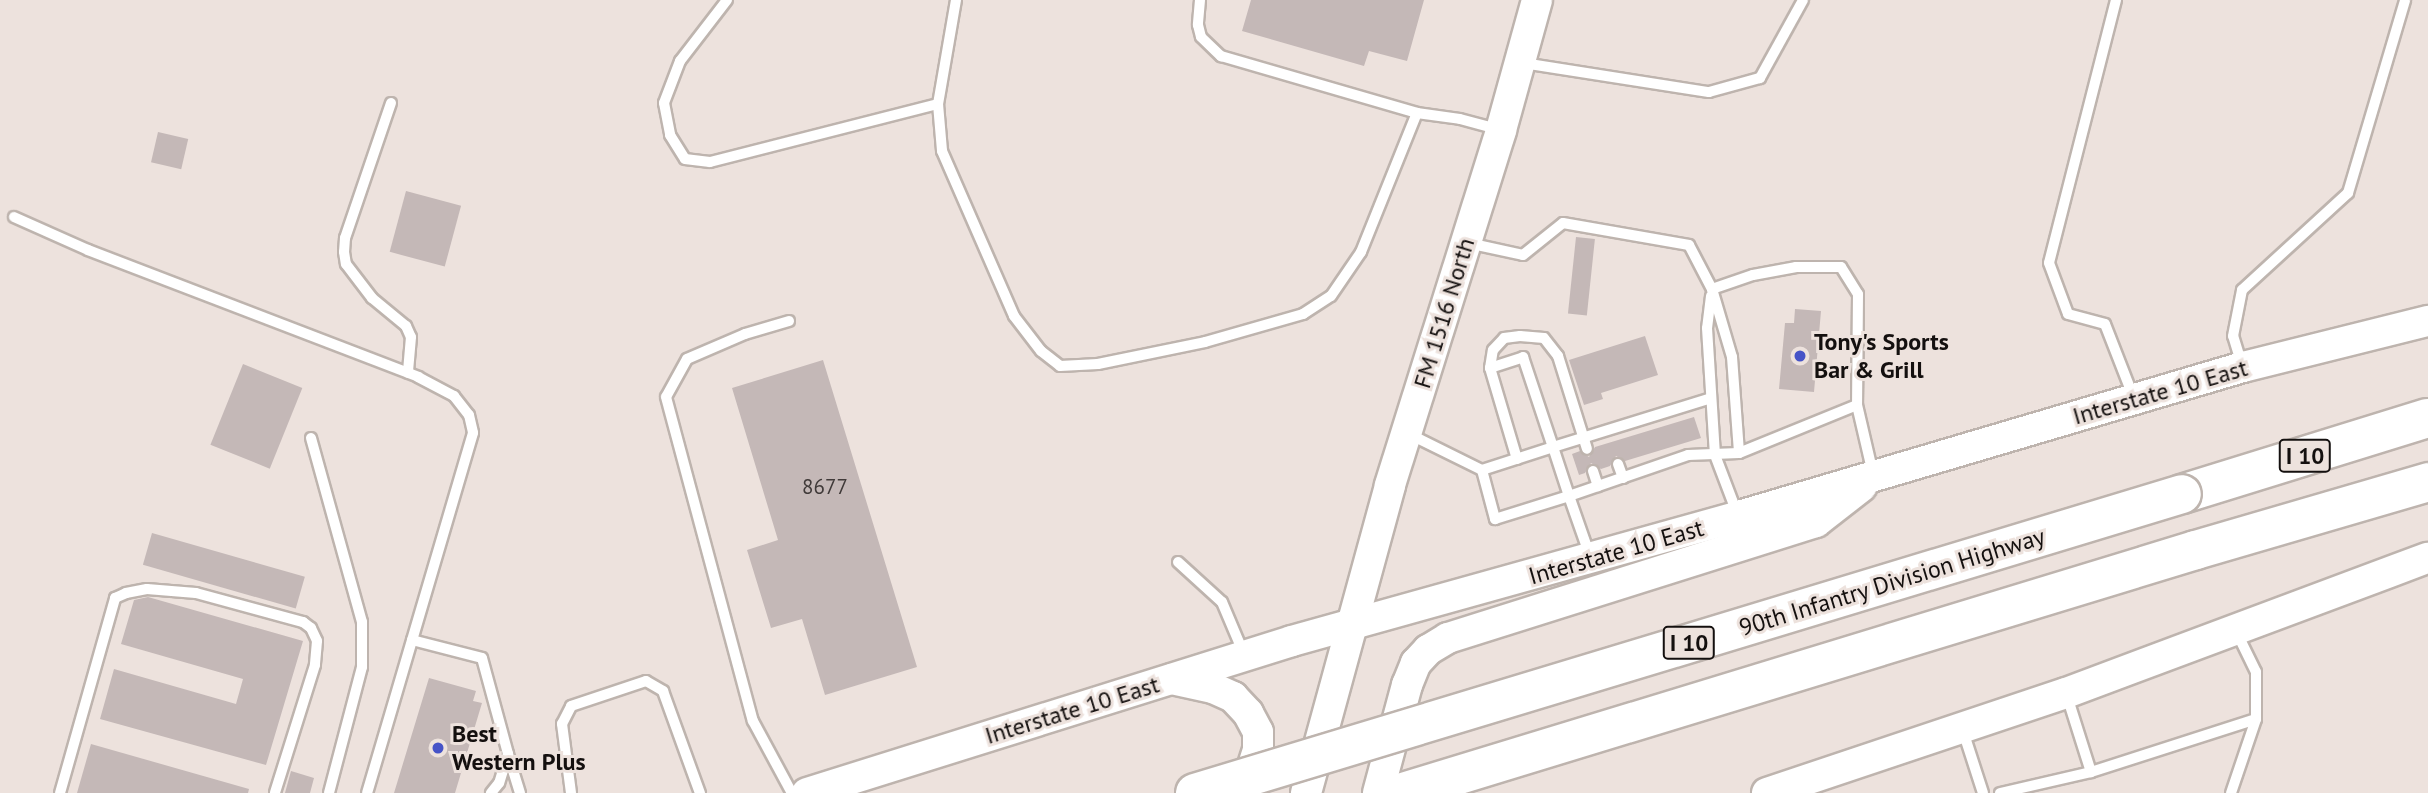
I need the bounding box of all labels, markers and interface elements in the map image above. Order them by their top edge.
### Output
street label: FM 1516 North [1407,234,1481,392]
place label: Tony's Sports Bar & Grill [1814,328,1949,384]
marker: Tony's Sports Bar & Grill [1792,348,1808,364]
street label: Interstate 10 East [2069,353,2251,431]
road number: I 10 [2279,436,2331,476]
house number: 8677 [802,474,848,500]
street label: Interstate 10 East [1525,513,1707,591]
street label: 90th Infantry Division Highway [1735,522,2049,642]
road number: I 10 [1663,624,1715,663]
street label: Interstate 10 East [981,670,1163,750]
place label: Best Western Plus [452,720,586,776]
marker: Best Western Plus [430,740,446,756]

